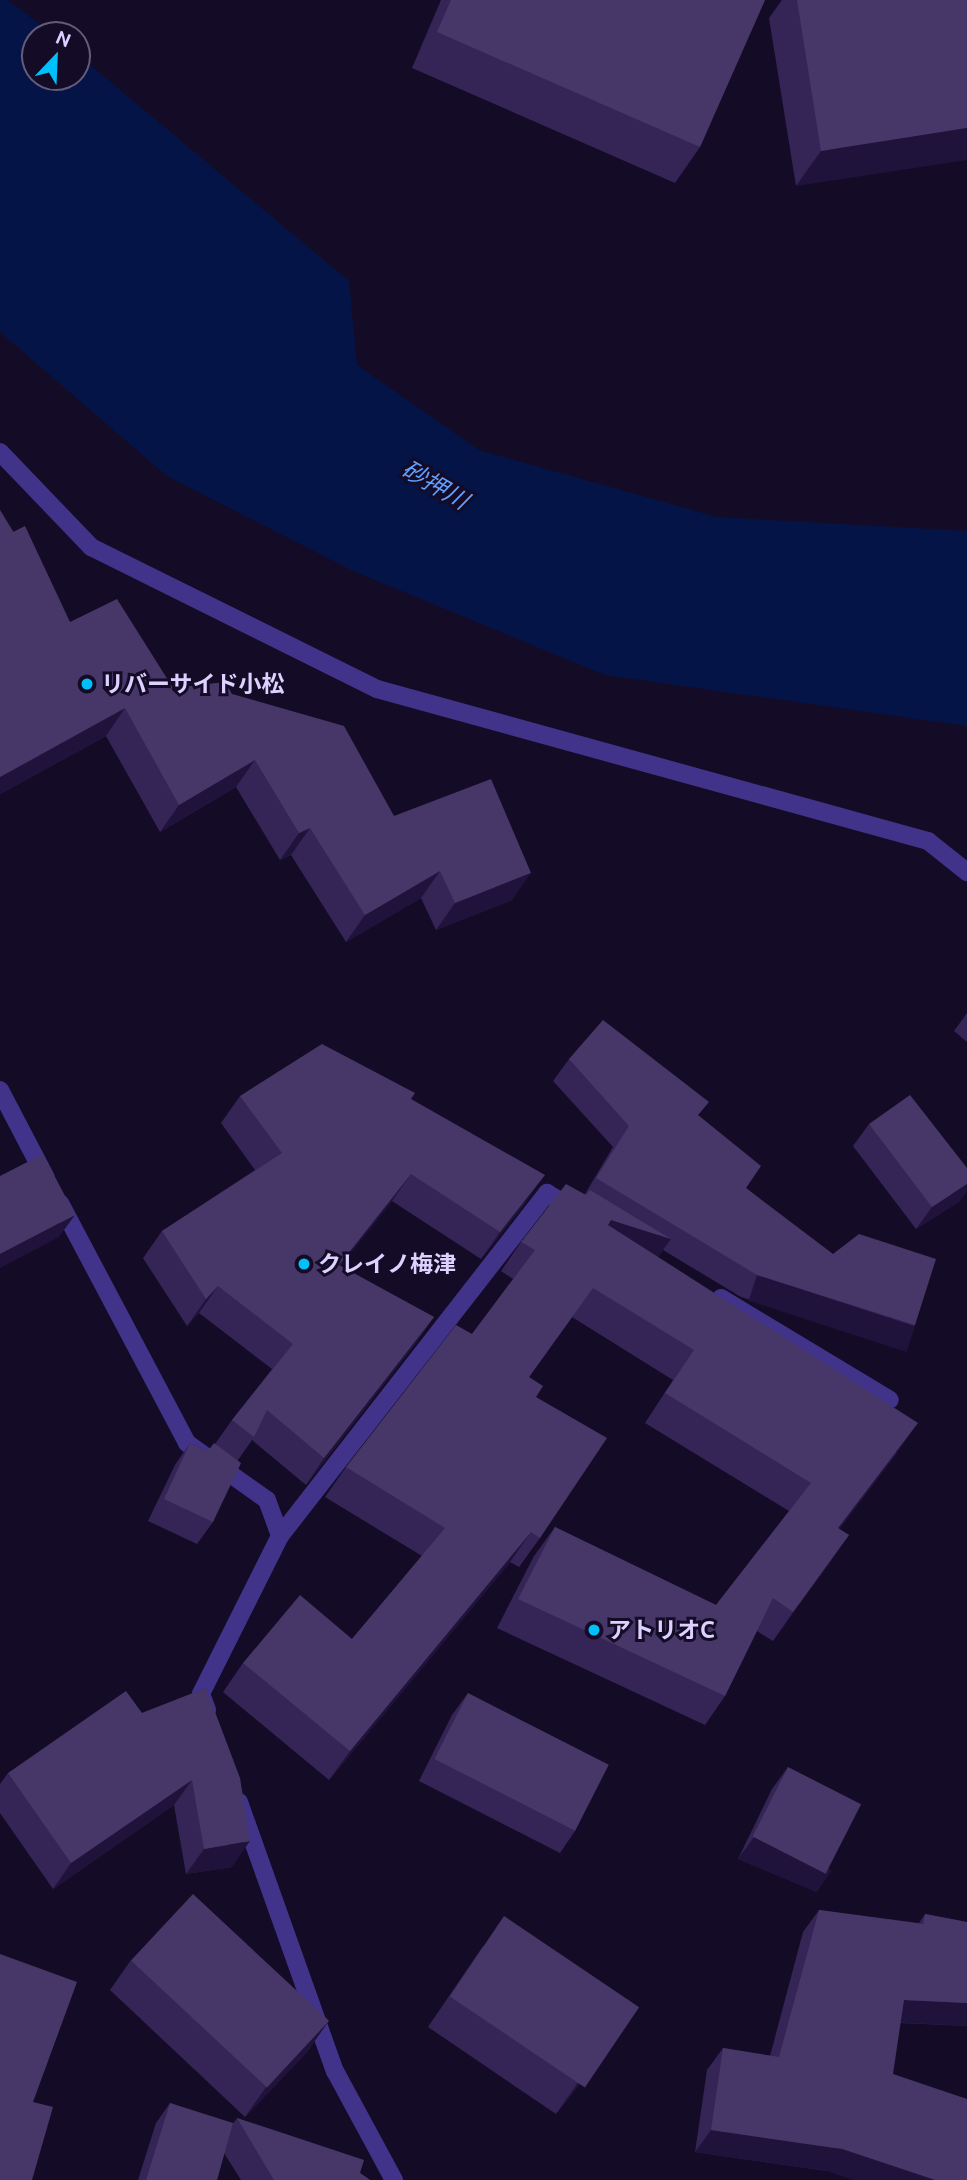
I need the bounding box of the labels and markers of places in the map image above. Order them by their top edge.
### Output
place label: リバーサイド小松 [101,670,285,698]
marker: リバーサイド小松 [79,676,95,692]
place label: クレイノ梅津 [318,1250,456,1278]
marker: クレイノ梅津 [296,1256,312,1272]
place label: アトリオC [608,1616,715,1644]
marker: アトリオC [586,1622,602,1638]

